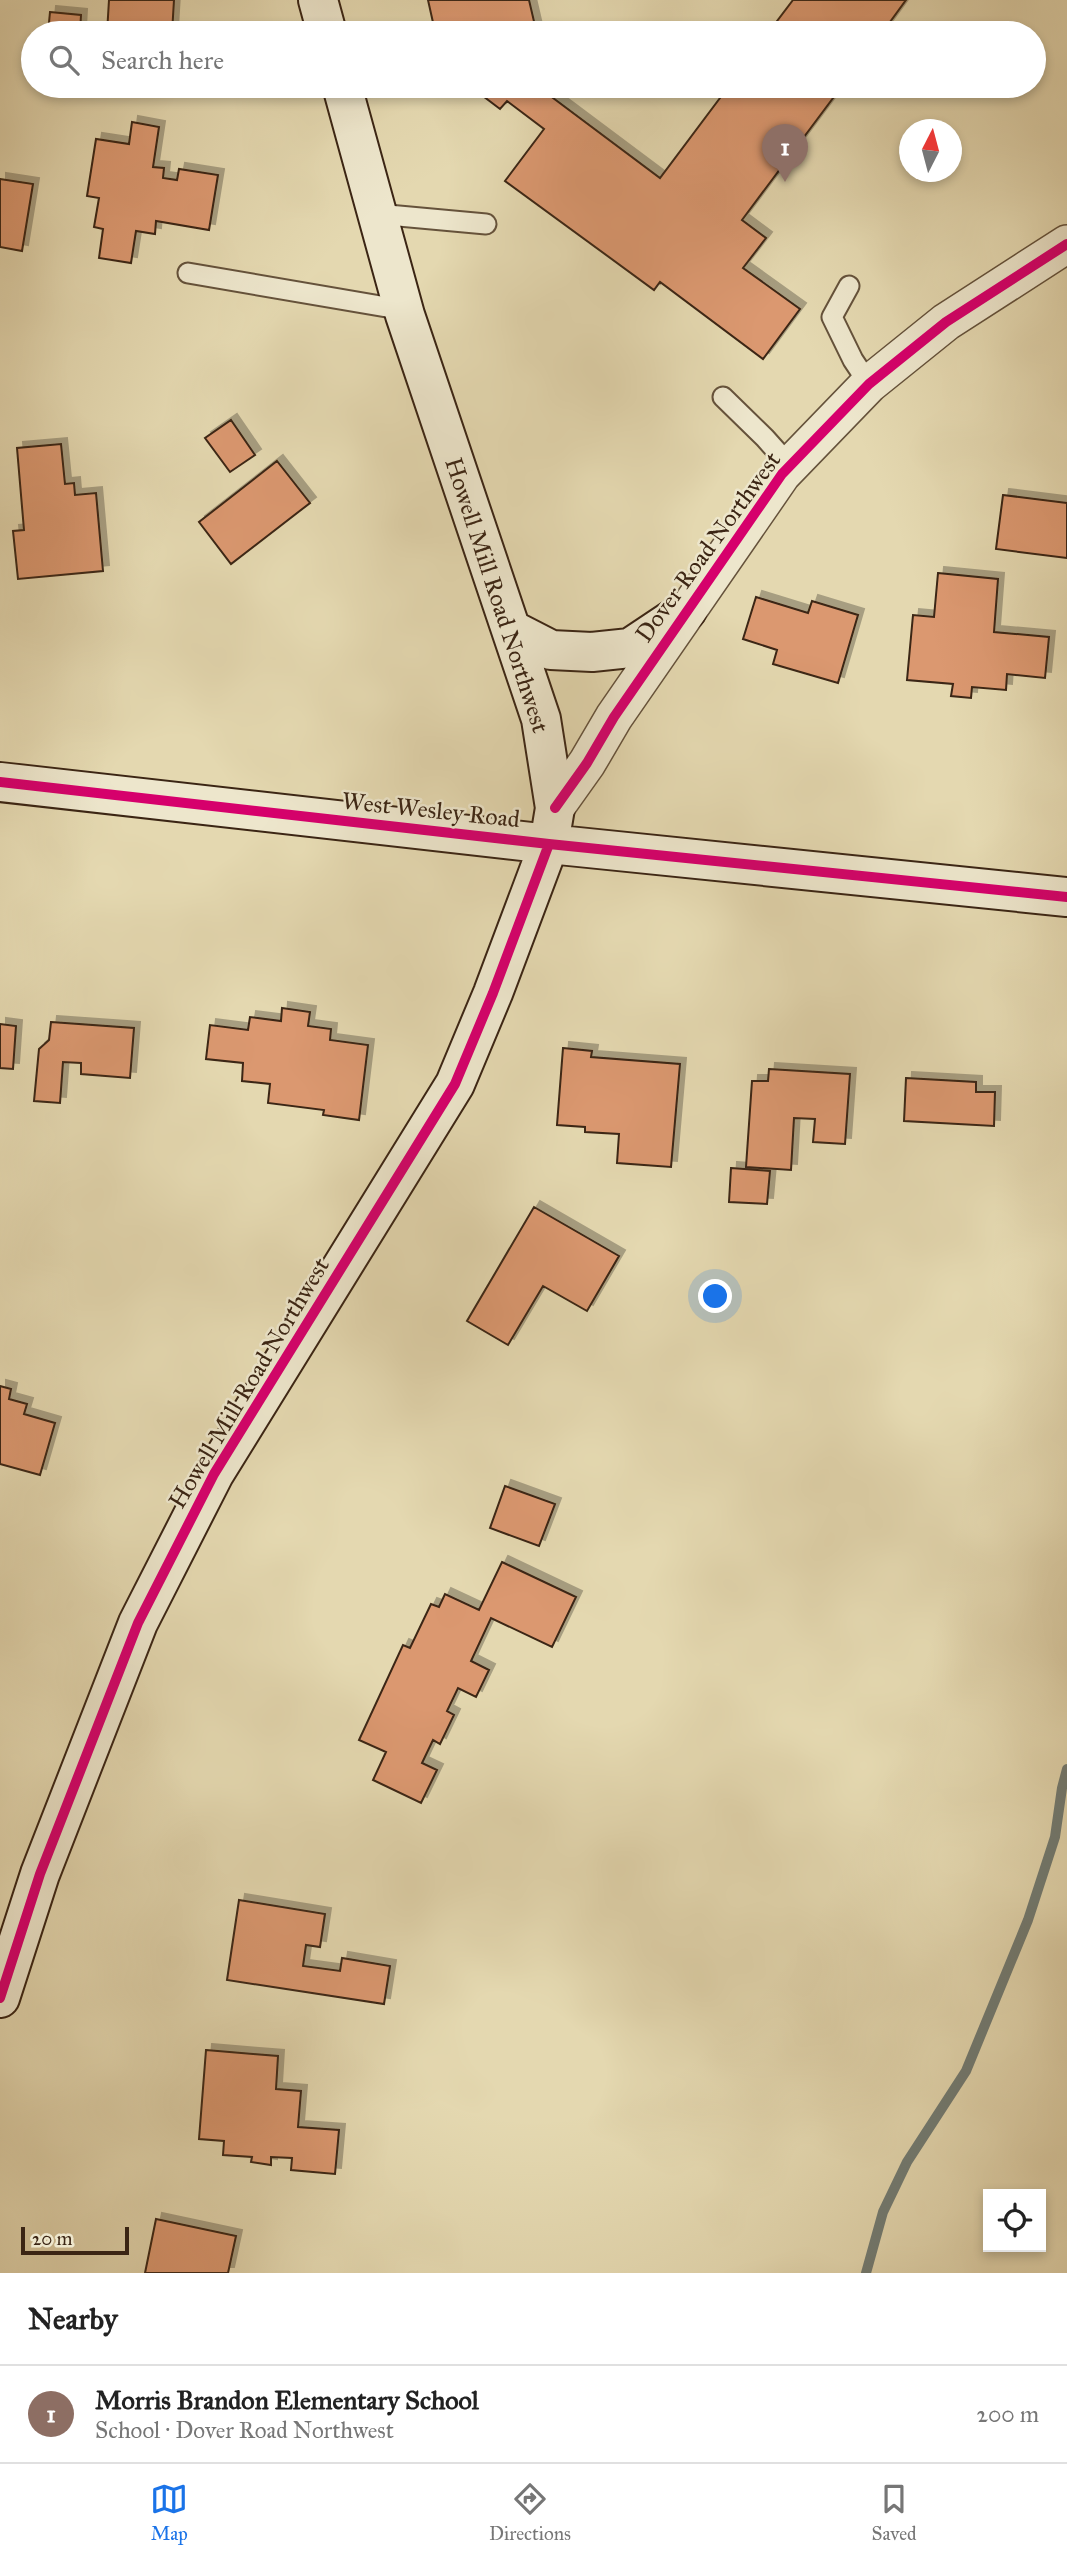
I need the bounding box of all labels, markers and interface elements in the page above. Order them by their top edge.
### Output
search box [21,21,1046,98]
icon: search [45,41,83,79]
text: Search here [101,44,224,76]
north arrow [899,119,962,182]
pin: 1 [762,124,808,182]
street label: Dover Road Northwest [629,445,787,648]
street label: Howell Mill Road Northwest [438,454,556,737]
street label: West Wesley Road [341,786,521,834]
street label: Howell Mill Road Northwest [162,1252,336,1514]
your location [698,1279,732,1313]
map controls [983,2189,1046,2252]
button: locate [983,2189,1046,2252]
scale bar [21,2224,130,2256]
text: 20 m [32,2227,73,2250]
text: Nearby [28,2301,118,2337]
text: Morris Brandon Elementary School [95,2384,479,2416]
text: 1 [46,2400,56,2428]
text: 200 m [977,2400,1039,2428]
text: School · Dover Road Northwest [95,2416,394,2444]
tab: Map [150,2480,188,2545]
tab: Directions [489,2480,571,2545]
tab: Saved [872,2480,917,2545]

